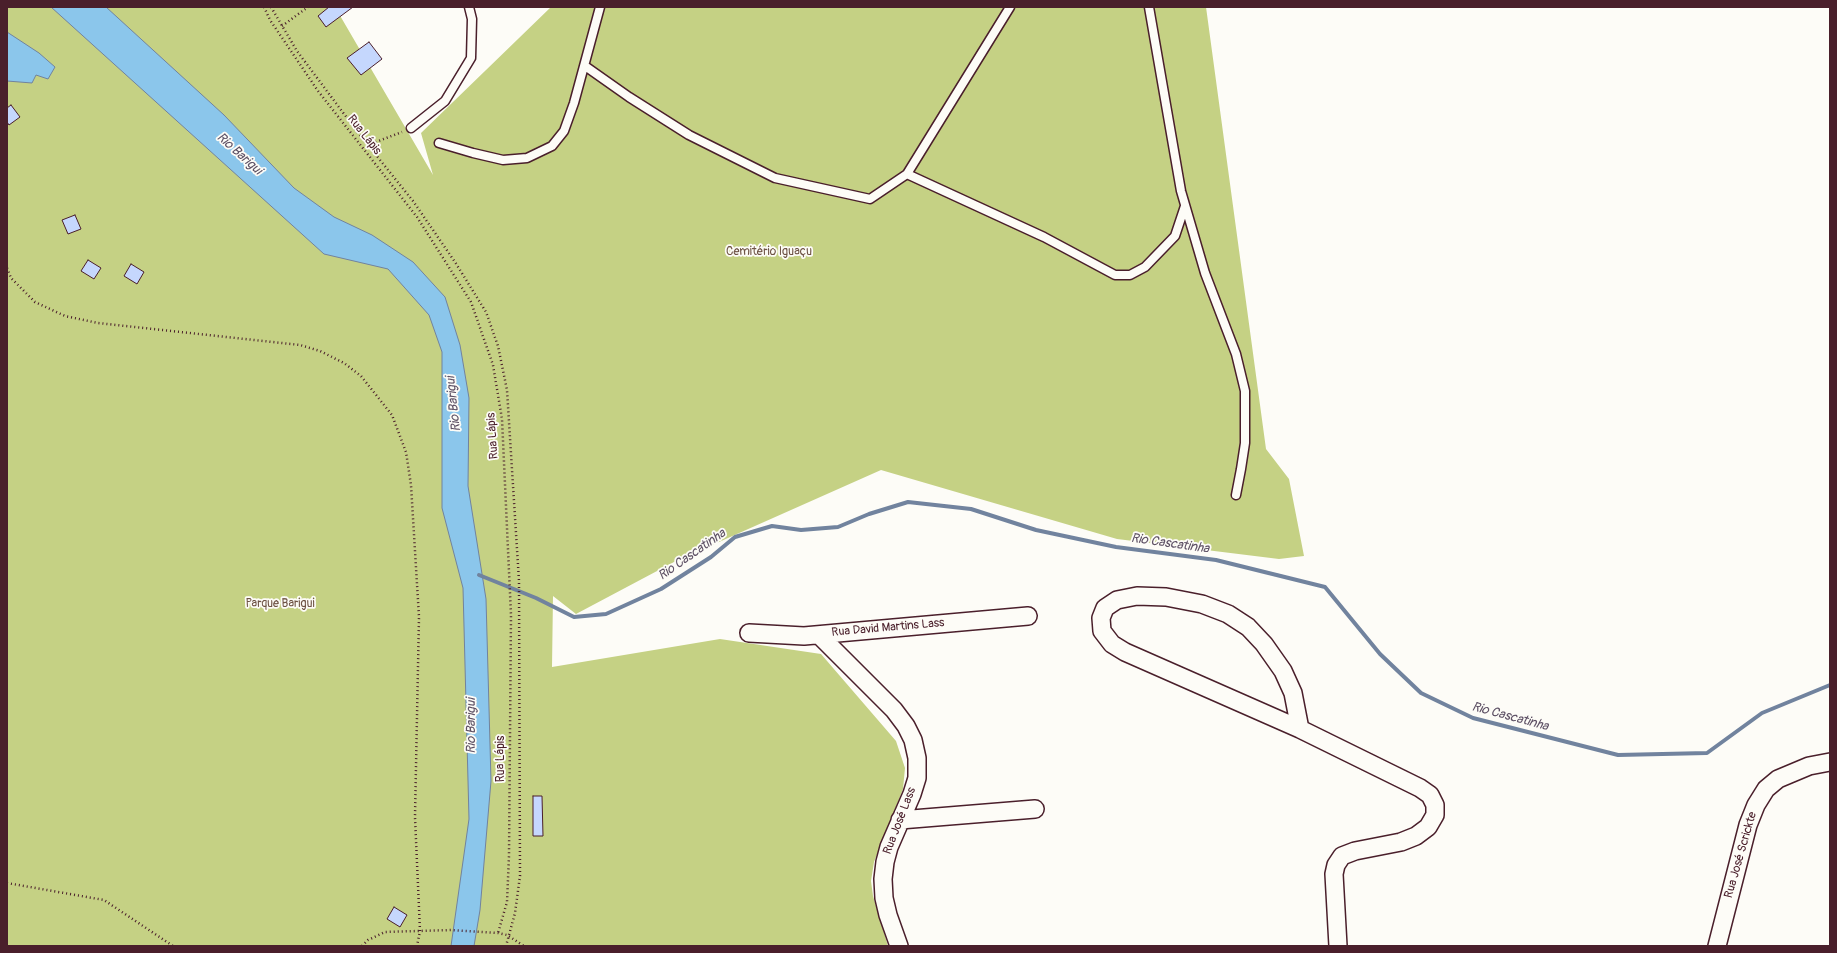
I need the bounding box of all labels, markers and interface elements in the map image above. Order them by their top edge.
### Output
street label: Rua Lápis [344,112,384,158]
water label: Rio Barigui [213,130,265,178]
park label: Cemitério Iguaçu [726,245,812,259]
water label: Rio Barigui [443,376,465,432]
street label: Rua Lápis [484,412,502,460]
water label: Rio Cascatinha [655,526,729,584]
water label: Rio Cascatinha [1130,531,1210,557]
park label: Parque Barigui [245,597,315,611]
street label: Rua David Martins Lass [831,616,945,640]
water label: Rio Barigui [464,698,480,754]
water label: Rio Cascatinha [1470,699,1550,735]
street label: Rua Lápis [494,736,508,782]
street label: Rua José Lass [881,785,919,857]
street label: Rua José Scrickte [1722,810,1760,900]

